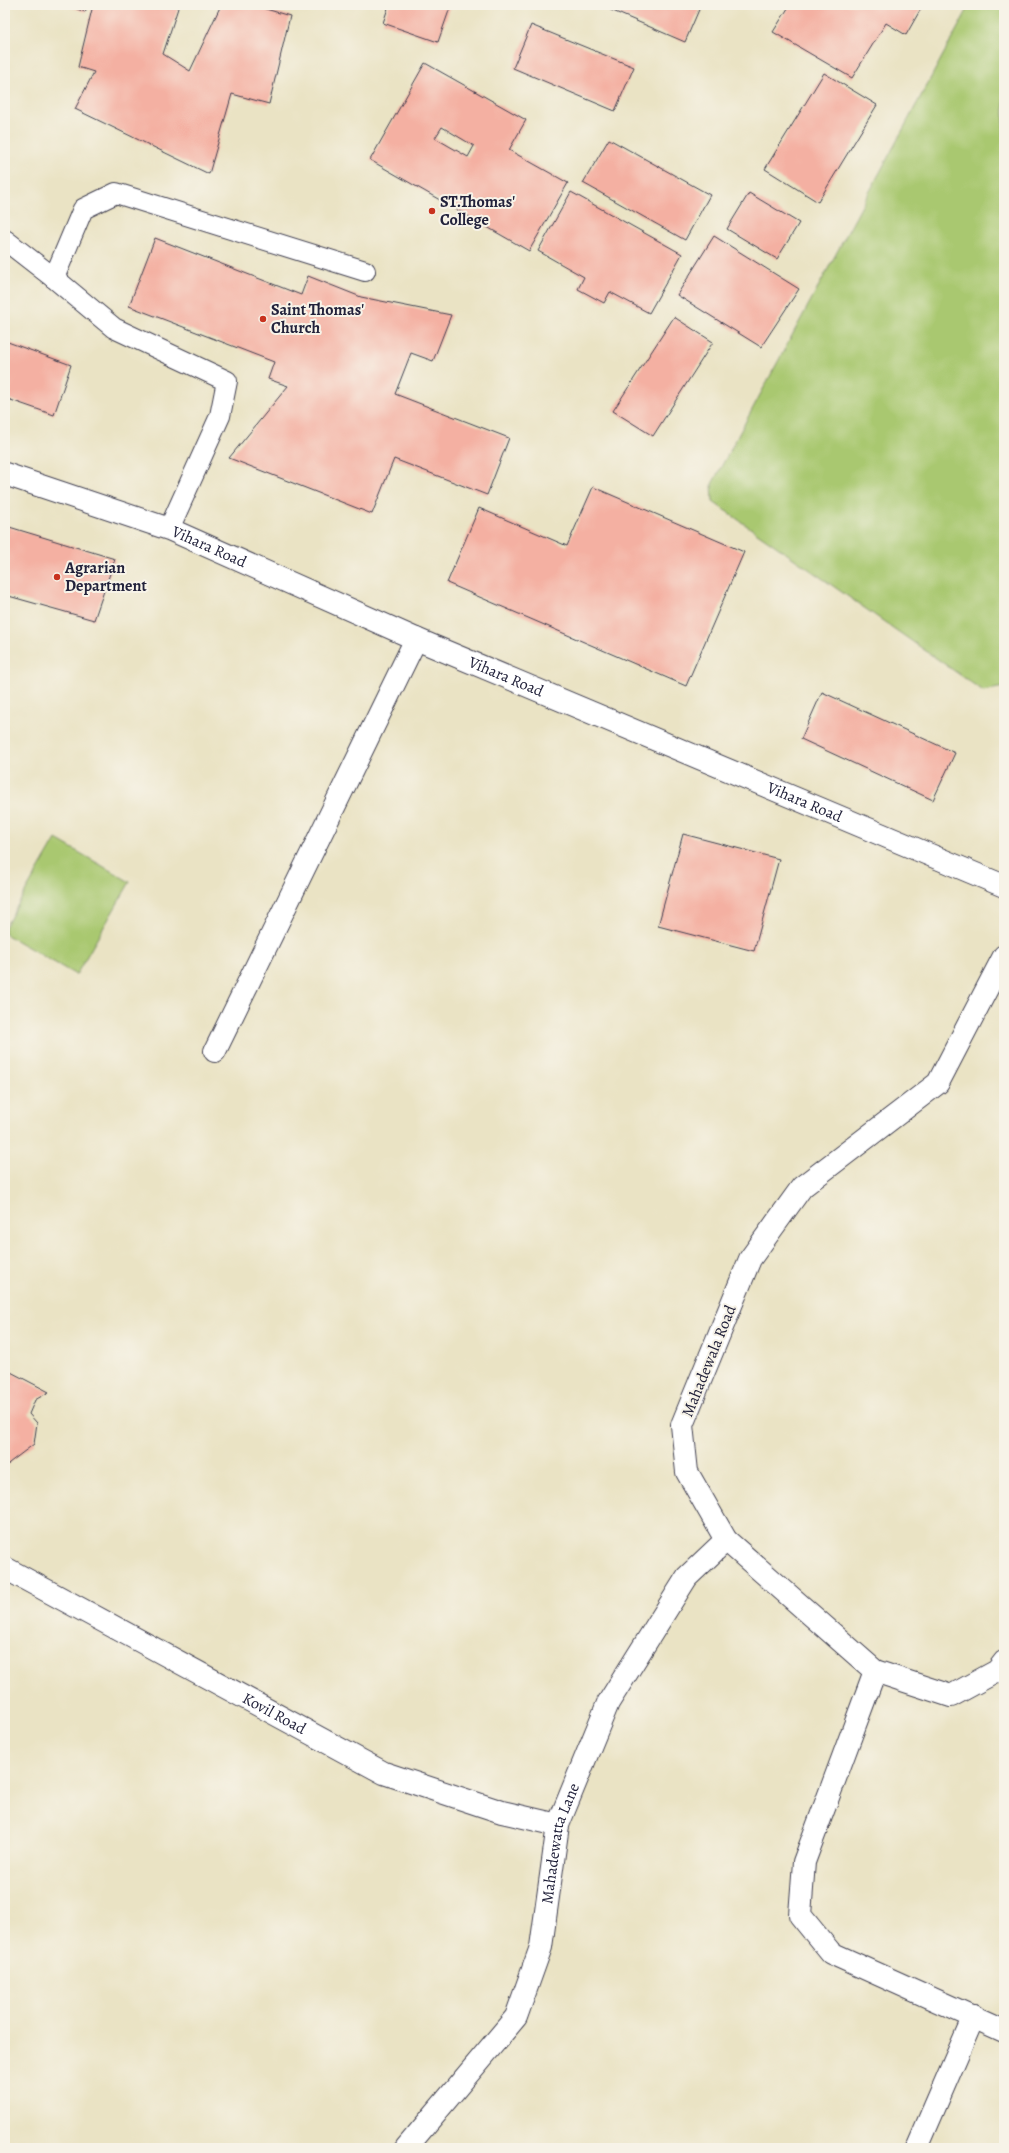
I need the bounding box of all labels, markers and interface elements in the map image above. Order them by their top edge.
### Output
place label: ST.Thomas' College [440,191,515,231]
marker: ST.Thomas' College [427,206,437,216]
place label: Saint Thomas' Church [271,299,364,339]
marker: Saint Thomas' Church [258,314,268,324]
street label: Vihara Road [167,520,250,573]
place label: Agrarian Department [64,557,147,597]
marker: Agrarian Department [52,572,62,582]
street label: Vihara Road [464,651,547,703]
street label: Vihara Road [763,776,846,828]
street label: Mahadewala Road [677,1301,742,1420]
street label: Kovil Road [238,1687,310,1740]
street label: Mahadewatta Lane [536,1780,585,1905]

